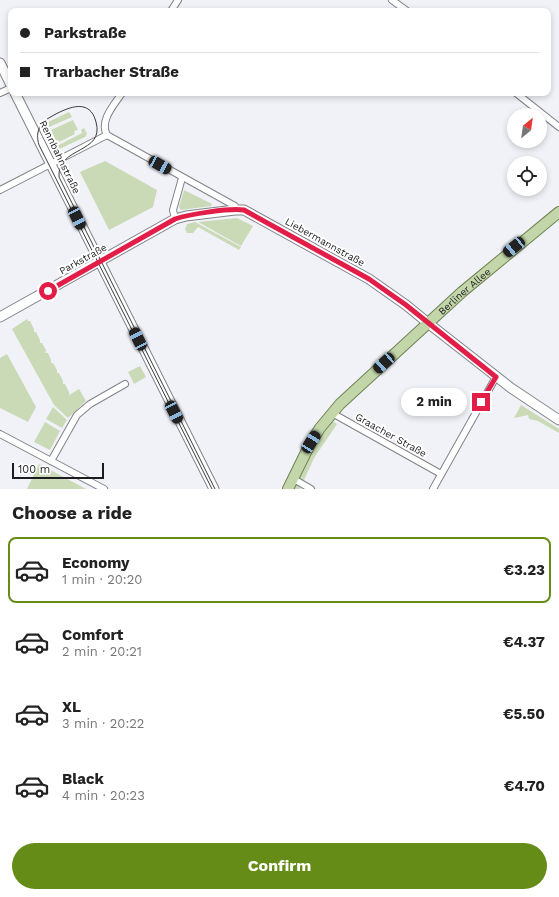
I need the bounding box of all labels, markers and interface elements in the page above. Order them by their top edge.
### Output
text: Parkstraße [44,24,126,42]
text: Trarbacher Straße [44,63,179,81]
north arrow [507,108,547,148]
map controls [507,108,547,196]
street label: Rennbahnstraße [38,119,83,196]
car [147,154,173,176]
button: locate [507,156,547,196]
car [66,205,88,231]
street label: Liebermannstraße [283,216,367,269]
car [501,235,527,259]
street label: Parkstraße [57,241,109,277]
street label: Berliner Allee [436,265,493,317]
route start [39,282,57,300]
car [127,326,149,352]
car [371,351,397,375]
callout: 2 min [401,388,467,416]
route end [472,393,490,411]
text: 2 min [416,394,452,409]
car [163,399,185,425]
street label: Graacher Straße [354,411,429,459]
car [299,429,323,455]
scale bar [12,461,104,480]
text: 100 m [18,463,50,476]
text: Choose a ride [12,502,132,523]
icon: car [14,552,50,588]
text: Economy [62,554,129,572]
text: €3.23 [503,561,545,579]
text: 1 min · 20:20 [62,572,142,587]
icon: car [14,624,50,660]
text: Comfort [62,626,123,644]
text: €4.37 [503,633,545,651]
text: 2 min · 20:21 [62,644,142,659]
icon: car [14,696,50,732]
text: XL [62,698,81,716]
text: €5.50 [503,705,545,723]
text: 3 min · 20:22 [62,716,144,731]
icon: car [14,768,50,804]
text: Black [62,770,104,788]
text: €4.70 [504,777,545,795]
text: 4 min · 20:23 [62,788,145,803]
button: Confirm [12,843,547,889]

